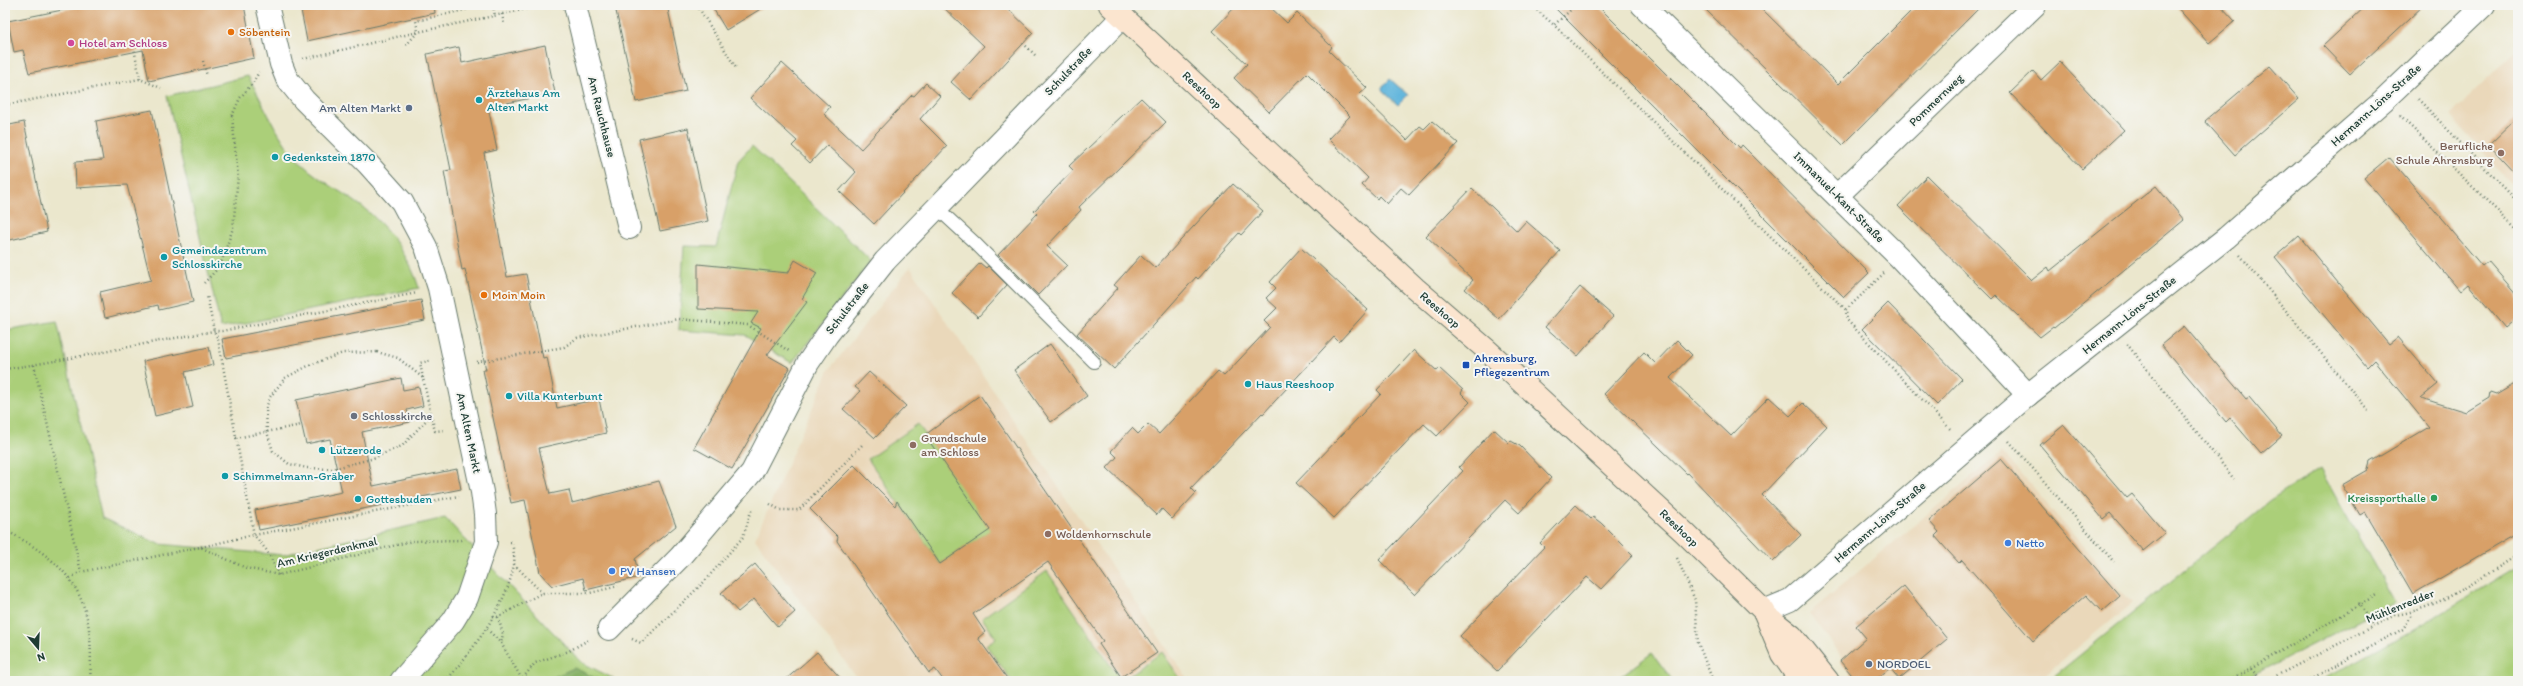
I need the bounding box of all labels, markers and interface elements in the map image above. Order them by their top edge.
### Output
place label: Söbentein [239,25,291,39]
marker: Söbentein [226,27,236,37]
place label: Hotel am Schloss [79,36,167,50]
marker: Hotel am Schloss [66,38,76,48]
street label: Schulstraße [1041,44,1095,98]
street label: Hermann-Löns-Straße [2328,61,2424,149]
street label: Reeshoop [1179,68,1225,112]
street label: Pommernweg [1906,70,1967,129]
street label: Am Rauchhause [585,75,619,159]
place label: Ärztehaus Am Alten Markt [487,86,560,114]
marker: Ärztehaus Am Alten Markt [474,95,484,105]
place label: Am Alten Markt [319,101,401,115]
marker: Am Alten Markt [404,103,414,113]
place label: Berufliche Schule Ahrensburg [2396,139,2494,167]
marker: Berufliche Schule Ahrensburg [2496,148,2506,158]
street label: Immanuel-Kant-Straße [1791,149,1887,245]
place label: Gedenkstein 1870 [283,150,376,164]
marker: Gedenkstein 1870 [270,152,280,162]
place label: Gemeindezentrum Schlosskirche [172,243,267,271]
marker: Gemeindezentrum Schlosskirche [159,252,169,262]
street label: Hermann-Löns-Straße [2079,273,2179,357]
street label: Schulstraße [822,279,872,337]
place label: Moin Moin [492,288,546,302]
street label: Reeshoop [1417,289,1463,331]
marker: Moin Moin [479,290,489,300]
place label: Ahrensburg, Pflegezentrum [1474,351,1550,379]
marker: Ahrensburg, Pflegezentrum [1461,360,1471,370]
place label: Haus Reeshoop [1256,377,1334,391]
marker: Haus Reeshoop [1243,379,1253,389]
place label: Villa Kunterbunt [517,389,603,403]
marker: Villa Kunterbunt [504,391,514,401]
street label: Am Alten Markt [454,392,484,475]
place label: Schlosskirche [362,409,433,423]
marker: Schlosskirche [349,411,359,421]
place label: Grundschule am Schloss [921,431,987,459]
marker: Grundschule am Schloss [908,440,918,450]
place label: Lützerode [330,443,382,457]
marker: Lützerode [317,445,327,455]
place label: Schimmelmann-Gräber [233,469,354,483]
marker: Schimmelmann-Gräber [220,471,230,481]
street label: Hermann-Löns-Straße [1831,478,1929,566]
place label: Kreissporthalle [2347,491,2426,505]
place label: Gottesbuden [366,492,432,506]
marker: Kreissporthalle [2429,493,2439,503]
marker: Gottesbuden [353,494,363,504]
street label: Reeshoop [1657,506,1701,550]
place label: Woldenhornschule [1056,527,1151,541]
marker: Woldenhornschule [1043,529,1053,539]
street label: Am Kriegerdenkmal [276,534,379,570]
place label: Netto [2016,536,2044,550]
marker: Netto [2003,538,2013,548]
place label: PV Hansen [620,564,676,578]
marker: PV Hansen [607,566,617,576]
street label: Mühlenredder [2364,586,2436,626]
north arrow [18,628,58,668]
text: N [35,650,47,664]
place label: NORDOEL [1877,657,1931,671]
marker: NORDOEL [1864,659,1874,669]

